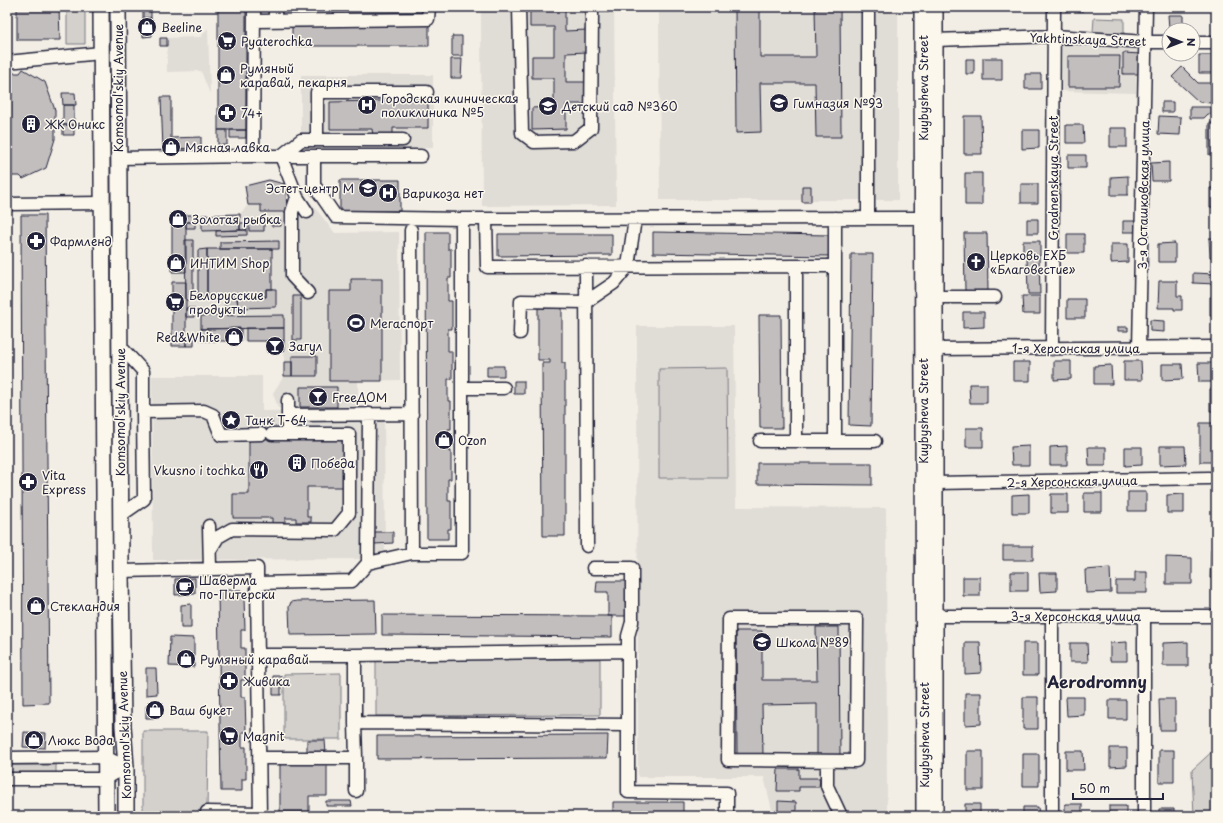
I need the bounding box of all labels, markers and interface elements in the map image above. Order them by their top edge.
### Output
shop icon: Beeline [136,16,158,38]
place label: Beeline [161,18,203,36]
north arrow [1161,22,1201,62]
street label: Komsomol'skiy Avenue [109,23,127,152]
street label: Yakhtinskaya Street [1029,28,1147,50]
supermarket icon: Pyaterochka [216,30,238,52]
place label: Pyaterochka [241,32,313,50]
street label: Kuybysheva Street [914,35,932,141]
text: N [1183,38,1200,47]
place label: Румяный каравай, пекарня [240,59,347,91]
shop icon: Румяный каравай, пекарня [215,64,237,86]
place label: Городская клиническая поликлиника №5 [381,89,519,121]
school or university icon: Гимназия №93 [768,92,790,114]
hospital icon: Городская клиническая поликлиника №5 [356,94,378,116]
place label: Гимназия №93 [793,94,883,112]
school or university icon: Детский сад №360 [537,95,559,117]
place label: Детский сад №360 [561,97,678,115]
pharmacy icon: 74+ [216,102,238,124]
place label: 74+ [241,104,263,122]
building icon: ЖК Оникс [20,113,42,135]
place label: ЖК Оникс [44,115,105,133]
street label: Grodnenskaya Street [1044,116,1062,240]
street label: 3-я Осташковская улица [1133,120,1153,270]
shop icon: Мясная лавка [160,136,182,158]
place label: Мясная лавка [185,138,270,156]
school or university icon: Эстет-центр М [357,177,379,199]
place label: Эстет-центр М [266,179,354,197]
hospital icon: Варикоза нет [377,182,399,204]
place label: Варикоза нет [402,184,484,202]
shop icon: Золотая рыбка [167,208,189,230]
place label: Золотая рыбка [192,210,281,228]
pharmacy icon: Фармленд [25,230,47,252]
place label: Фармленд [50,232,112,250]
place label: Церковь ЕХБ «Благовестие» [990,246,1076,278]
church icon: Церковь ЕХБ «Благовестие» [965,251,987,273]
shop icon: ИНТИМ Shop [165,252,187,274]
place label: ИНТИМ Shop [190,254,269,272]
place label: Белорусские продукты [189,286,264,318]
supermarket icon: Белорусские продукты [164,291,186,313]
sports icon: Мегаспорт [345,312,367,334]
place label: Мегаспорт [370,314,433,332]
shop icon: Red&White [223,326,245,348]
place label: Red&White [156,328,220,346]
bar icon: Загул [264,335,286,357]
place label: Загул [289,337,322,355]
street label: 1-я Херсонская улица [1012,339,1140,357]
street label: Komsomol'skiy Avenue [111,347,129,476]
street label: Kuybysheva Street [914,358,932,464]
bar icon: FreeДОМ [307,386,329,408]
place label: FreeДОМ [332,388,387,406]
place icon: Танк Т-64 [220,409,242,431]
place label: Танк Т-64 [245,411,307,429]
shop icon: Ozon [433,429,455,451]
place label: Ozon [458,431,487,449]
building icon: Победа [286,452,308,474]
place label: Победа [311,454,355,472]
restaurant icon: Vkusno i tochka [248,459,270,481]
place label: Vkusno i tochka [154,461,246,479]
place label: Vita Express [42,466,86,498]
pharmacy icon: Vita Express [17,471,39,493]
street label: 2-я Херсонская улица [1006,471,1138,491]
place label: Шаверма по-Питерски [199,571,275,603]
cafe icon: Шаверма по-Питерски [174,576,196,598]
shop icon: Стекландия [25,595,47,617]
place label: Стекландия [50,597,120,615]
street label: 3-я Херсонская улица [1011,607,1142,625]
school or university icon: Школа №89 [751,631,773,653]
place label: Школа №89 [776,633,849,651]
shop icon: Румяный каравай [175,648,197,670]
place label: Румяный каравай [200,650,309,668]
district label: Aerodromny [1046,669,1147,693]
street label: Komsomol'skiy Avenue [113,670,135,799]
pharmacy icon: Живика [218,670,240,692]
place label: Живика [243,672,291,690]
street label: Kuybysheva Street [915,682,933,788]
shop icon: Ваш букет [144,699,166,721]
place label: Ваш букет [169,701,232,719]
supermarket icon: Magnit [218,725,240,747]
place label: Magnit [243,727,285,745]
shop icon: Люкс Вода [23,729,45,751]
place label: Люкс Вода [48,731,114,749]
scale bar [1073,775,1163,801]
text: 50 m [1079,779,1110,797]

